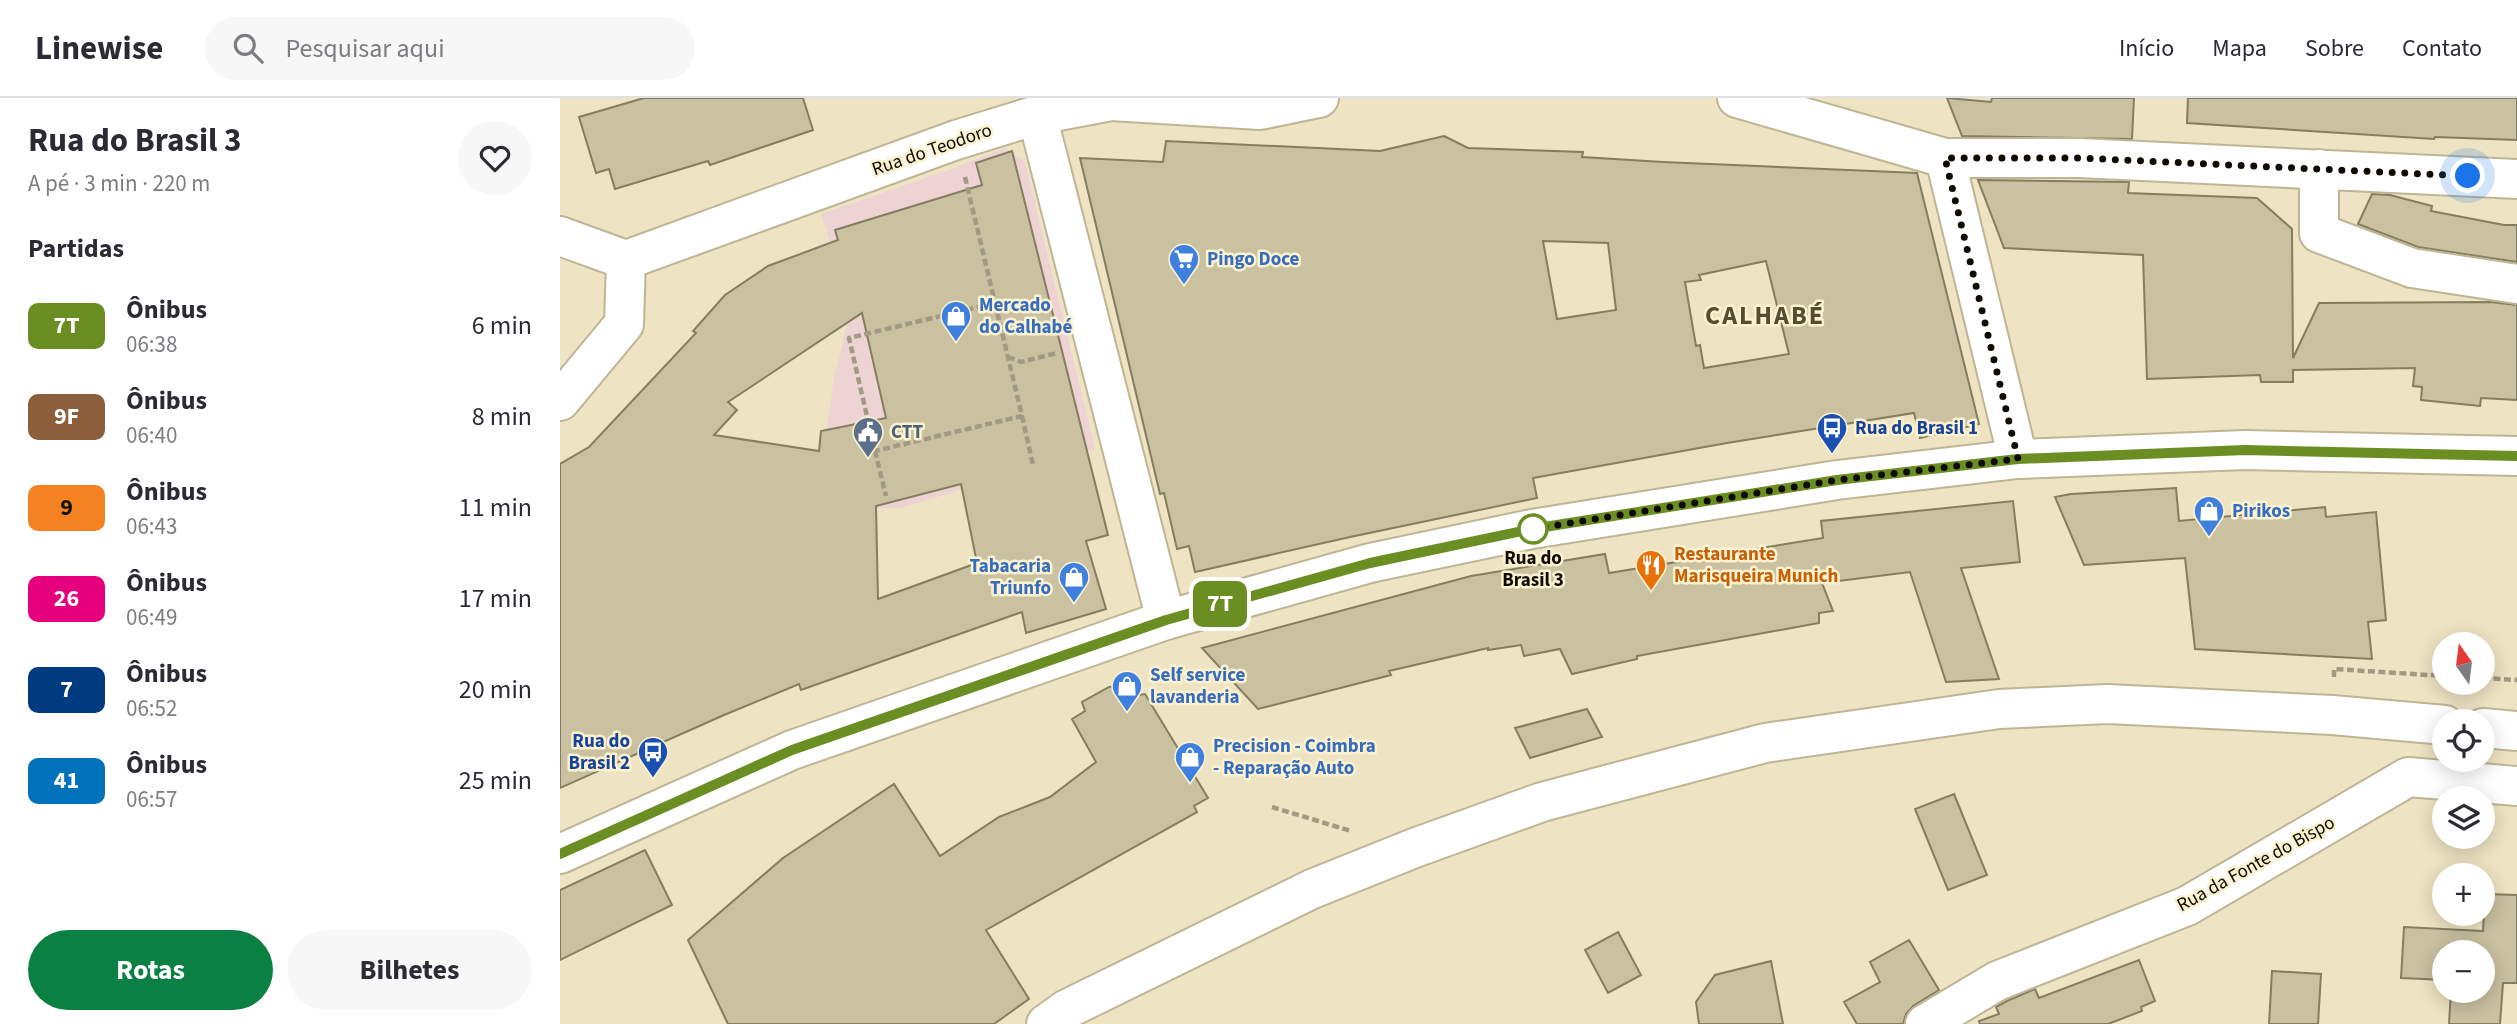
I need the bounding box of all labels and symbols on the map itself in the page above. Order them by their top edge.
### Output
street label: Rua do Teodoro [868,117,996,183]
your location [2450,158,2485,193]
supermarket icon: Pingo Doce [1167,242,1201,286]
place label: Pingo Doce [1207,246,1300,273]
place label: Mercado do Calhabé [979,292,1072,341]
district label: CALHABÉ [1705,297,1825,334]
shop icon: Mercado do Calhabé [939,299,973,343]
bus stop icon: Rua do Brasil 1 [1815,411,1849,455]
public building icon: CTT [851,415,885,459]
place label: Rua do Brasil 1 [1855,415,1978,442]
place label: CTT [891,419,923,446]
shop icon: Pirikos [2192,494,2226,538]
place label: Pirikos [2232,498,2290,525]
marker: Rua do Brasil 3 [1518,514,1548,544]
place label: Restaurante Marisqueira Munich [1674,541,1838,590]
place label: Rua do Brasil 3 [1502,545,1564,594]
restaurant icon: Restaurante Marisqueira Munich [1634,548,1668,592]
place label: Tabacaria Triunfo [969,553,1051,602]
shop icon: Tabacaria Triunfo [1057,560,1091,604]
line badge: 7T [1188,581,1252,627]
north arrow [2432,632,2496,695]
place label: Self service lavanderia [1150,662,1246,711]
shop icon: Self service lavanderia [1110,669,1144,713]
place label: Rua do Brasil 2 [569,728,630,777]
place label: Precision - Coimbra - Reparação Auto [1213,733,1376,782]
bus stop icon: Rua do Brasil 2 [636,735,670,779]
shop icon: Precision - Coimbra - Reparação Auto [1173,740,1207,784]
street label: Rua da Fonte do Bispo [2172,809,2340,919]

